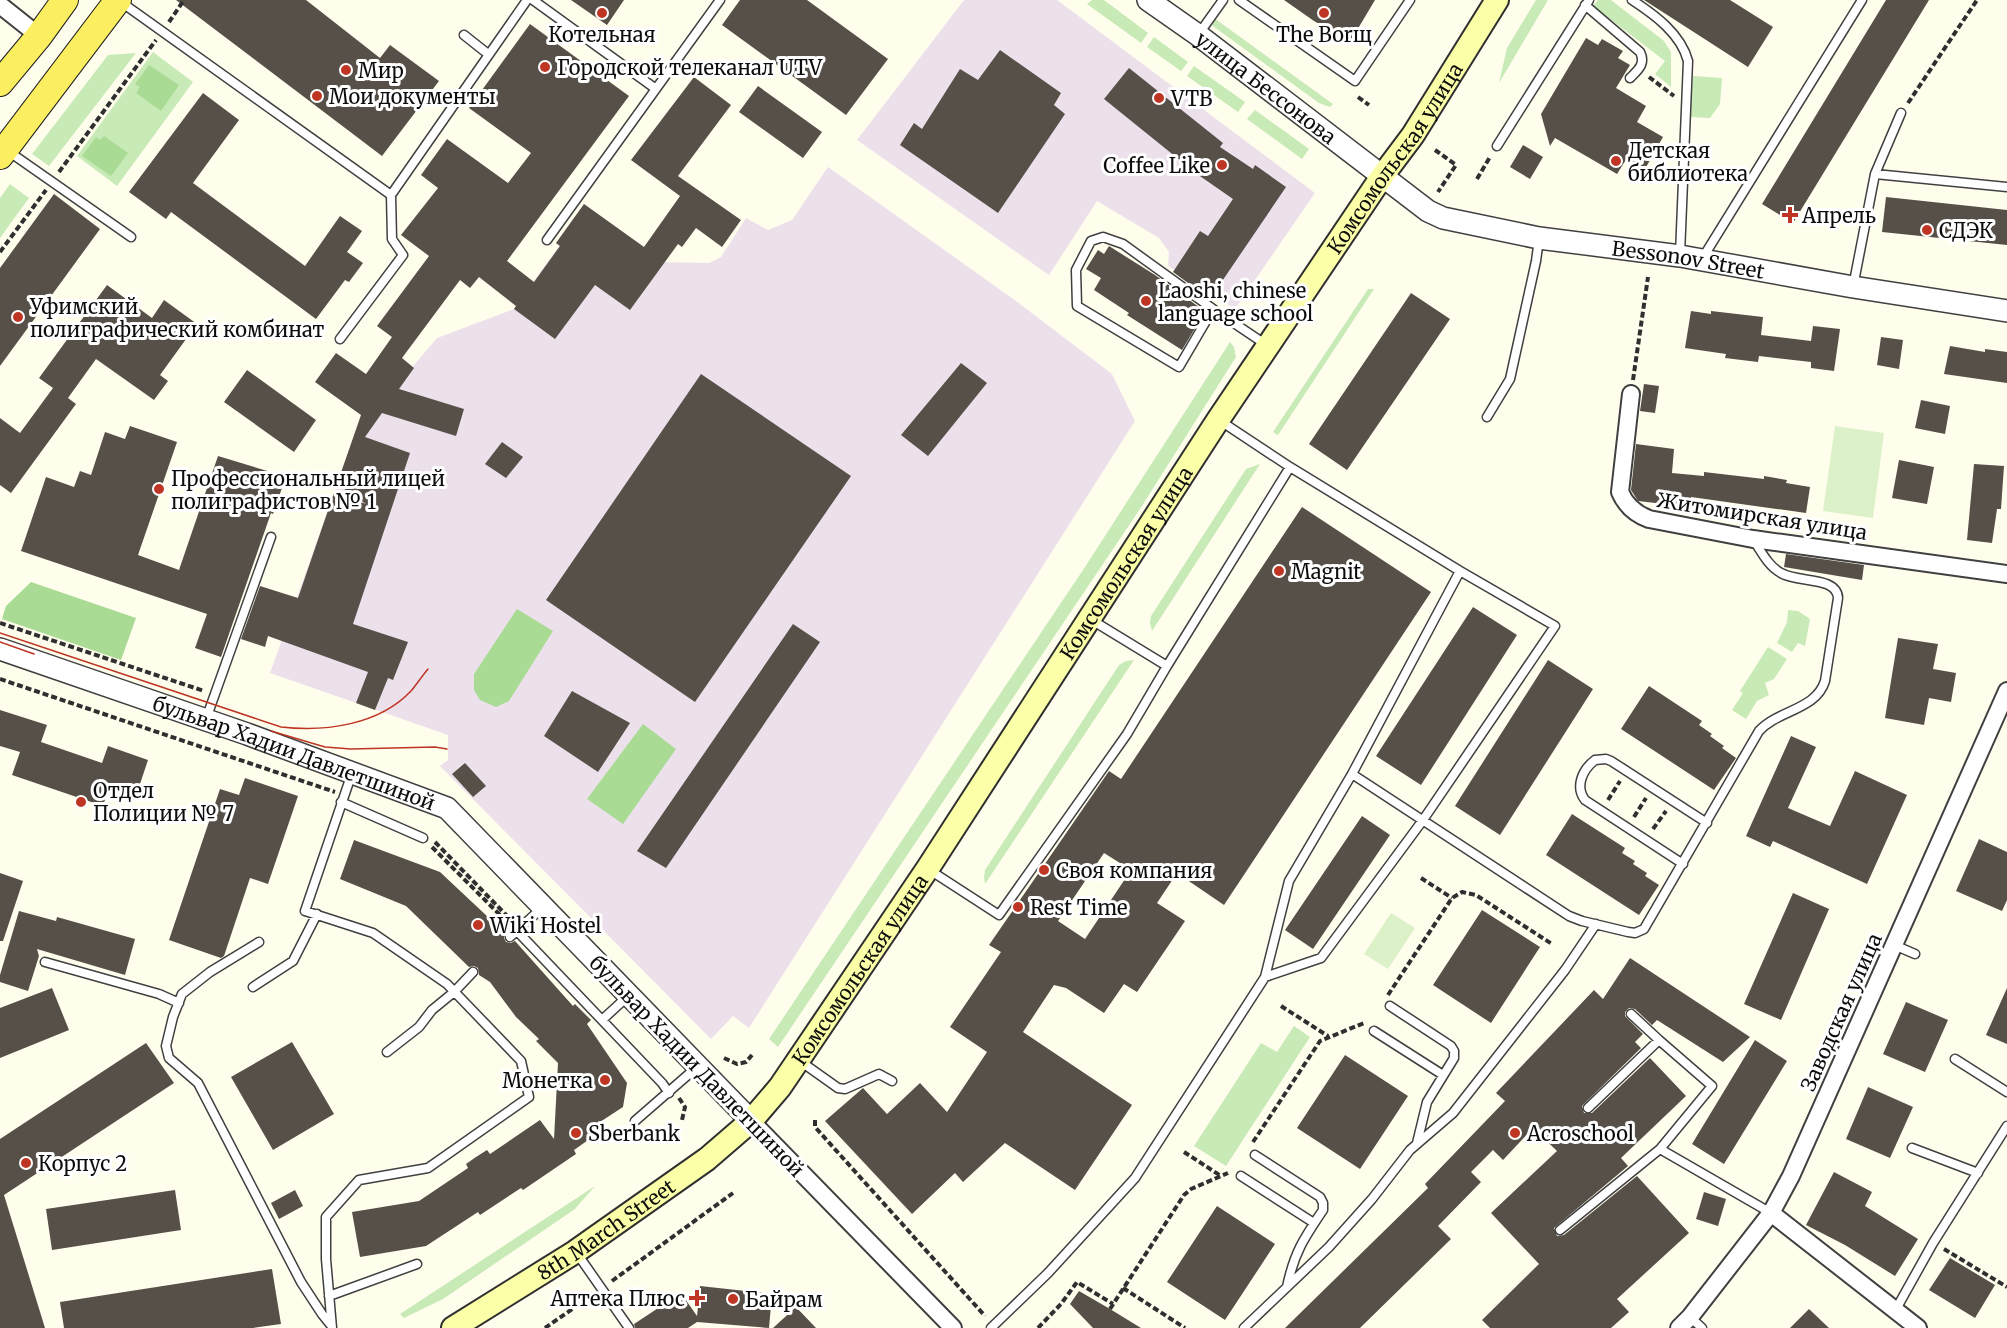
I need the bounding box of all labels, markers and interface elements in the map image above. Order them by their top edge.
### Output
marker: Котельная [595,6,609,20]
marker: The Borщ [1317,6,1331,20]
place label: Котельная [548,22,656,47]
place label: The Borщ [1276,22,1372,47]
street label: улица Бессонова [1191,26,1342,149]
place label: Городской телеканал UTV [557,55,823,80]
place label: Мир [358,58,404,83]
street label: Комсомольская улица [1321,58,1468,258]
marker: Городской телеканал UTV [538,60,552,74]
marker: Мир [339,63,353,77]
place label: Мои документы [329,84,496,109]
place label: VTB [1170,86,1212,111]
marker: Мои документы [310,89,324,103]
marker: VTB [1152,91,1166,105]
place label: Детская библиотека [1628,138,1748,186]
place label: Coffee Like [1103,153,1210,178]
marker: Детская библиотека [1609,154,1623,168]
marker: Coffee Like [1215,158,1229,172]
place label: Апрель [1801,203,1876,228]
marker: Апрель [1783,208,1797,222]
place label: СДЭК [1939,218,1993,243]
marker: СДЭК [1920,223,1934,237]
street label: Bessonov Street [1611,235,1767,283]
place label: Laoshi, chinese language school [1158,278,1313,326]
place label: Уфимский полиграфический комбинат [29,294,325,342]
marker: Laoshi, chinese language school [1139,294,1153,308]
marker: Уфимский полиграфический комбинат [11,310,25,324]
street label: Комсомольская улица [1054,461,1197,664]
place label: Профессиональный лицей полиграфистов № 1 [171,466,445,514]
marker: Профессиональный лицей полиграфистов № 1 [152,482,166,496]
street label: Житомирская улица [1655,487,1869,545]
place label: Magnit [1291,559,1361,584]
marker: Magnit [1272,564,1286,578]
street label: бульвар Хадии Давлетшиной [150,690,439,815]
place label: Отдел Полиции № 7 [93,778,234,826]
marker: Отдел Полиции № 7 [74,795,88,809]
place label: Своя компания [1056,858,1212,883]
marker: Своя компания [1037,863,1051,877]
street label: Комсомольская улица [786,869,933,1070]
place label: Rest Time [1030,895,1127,920]
marker: Rest Time [1011,900,1025,914]
place label: Wiki Hostel [489,913,602,938]
marker: Wiki Hostel [471,918,485,932]
street label: Заводская улица [1795,929,1887,1095]
street label: бульвар Хадии Давлетшиной [584,950,810,1182]
place label: Монетка [502,1068,593,1093]
marker: Монетка [598,1073,612,1087]
place label: Sberbank [588,1121,681,1146]
place label: Acroschool [1526,1121,1634,1146]
marker: Sberbank [569,1126,583,1140]
marker: Acroschool [1508,1126,1522,1140]
place label: Корпус 2 [38,1151,127,1176]
marker: Корпус 2 [19,1156,33,1170]
street label: 8th March Street [532,1173,680,1285]
place label: Аптека Плюс [549,1286,685,1311]
place label: Байрам [745,1287,823,1312]
marker: Аптека Плюс [690,1291,704,1305]
marker: Байрам [726,1292,740,1306]

